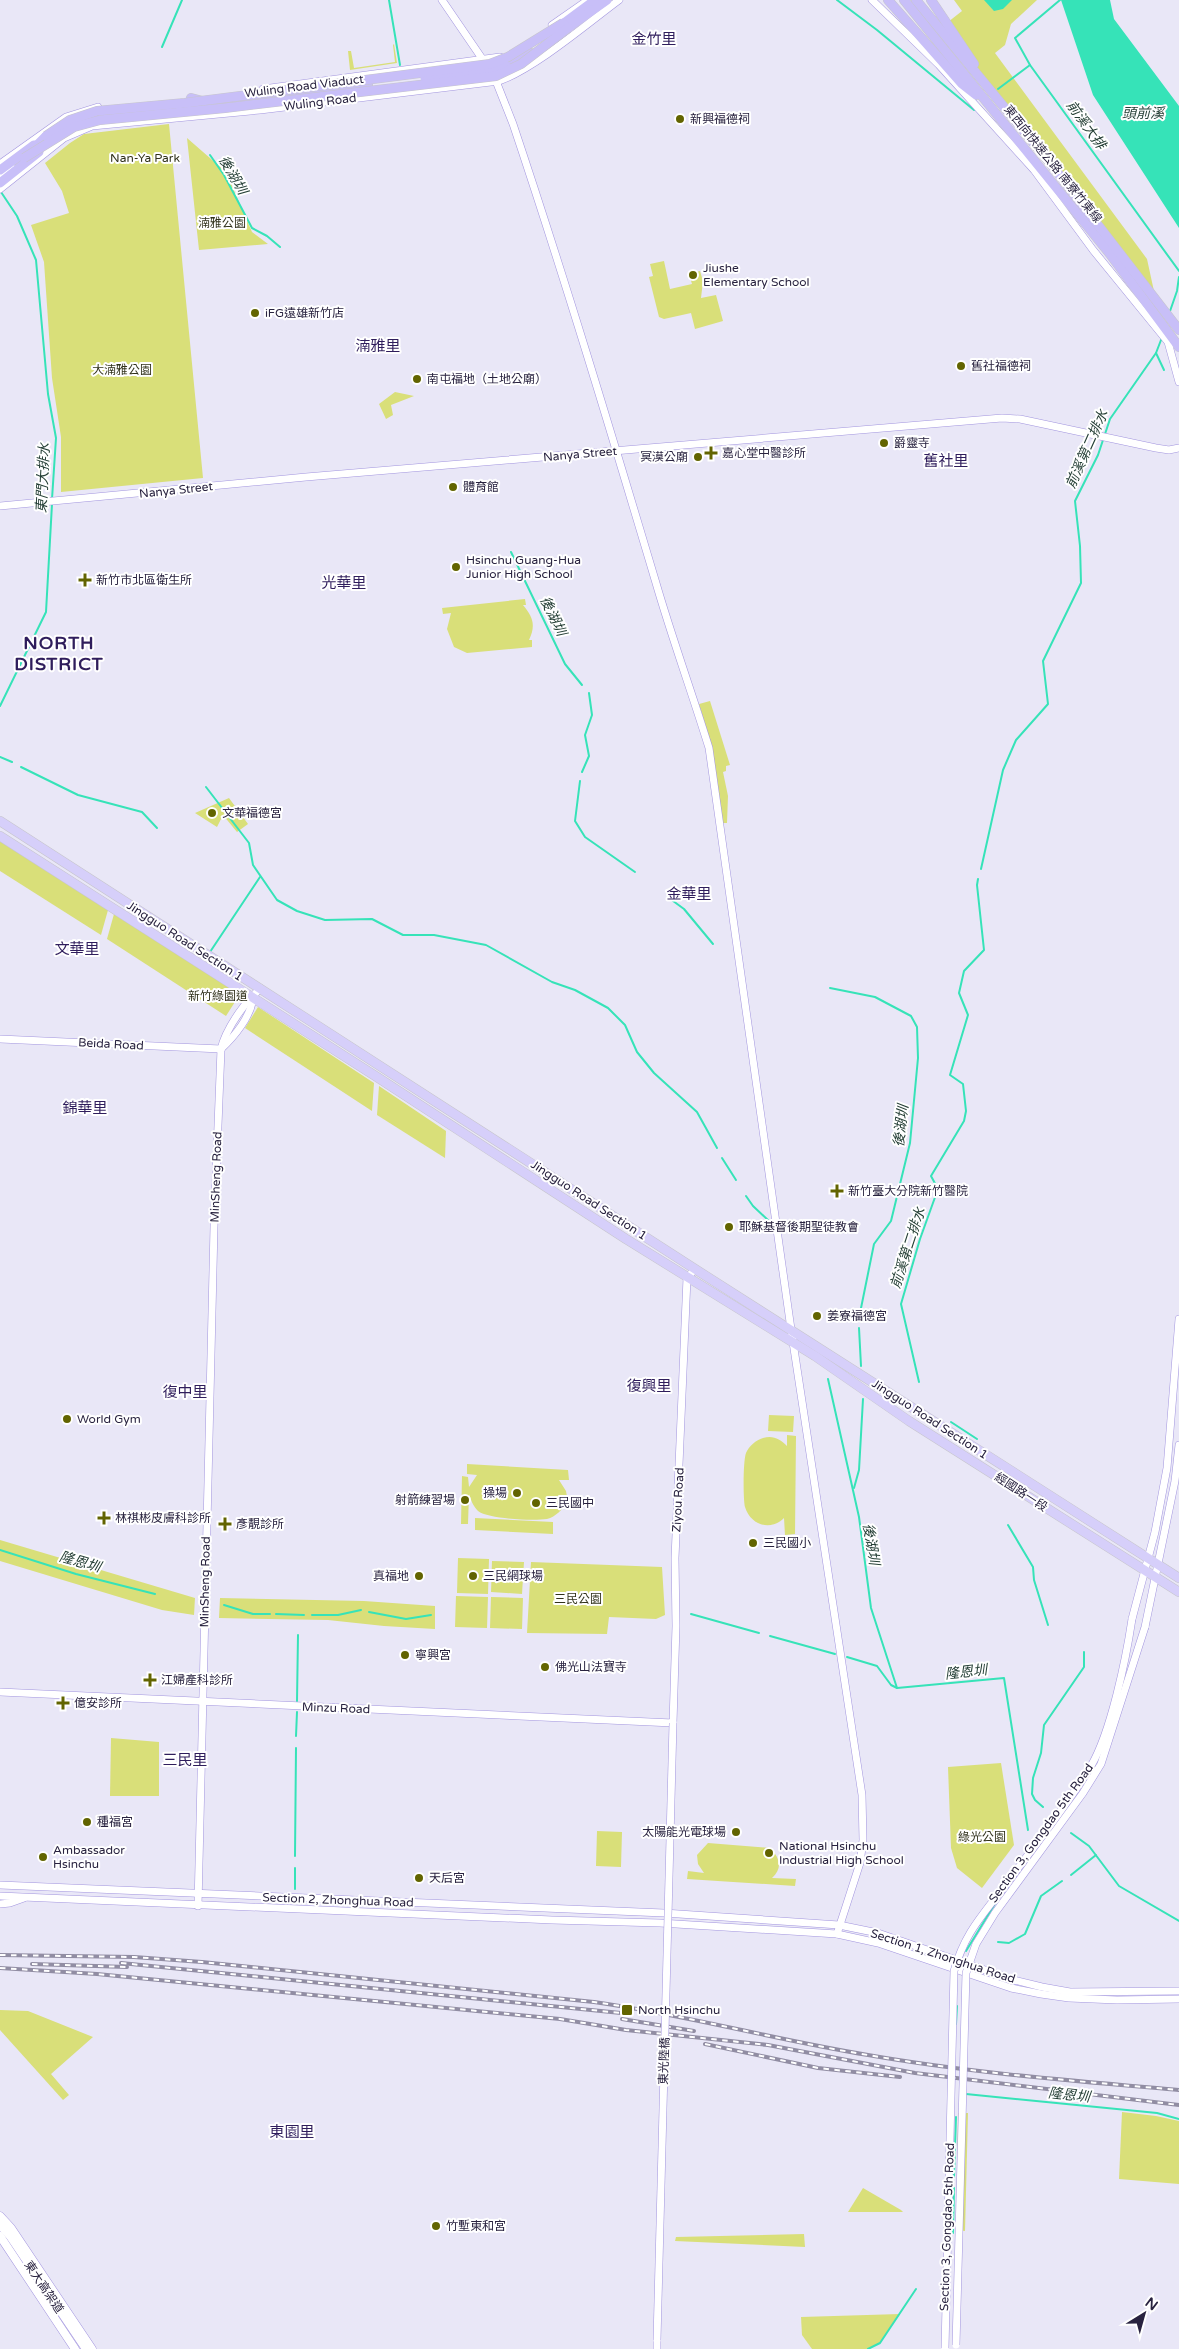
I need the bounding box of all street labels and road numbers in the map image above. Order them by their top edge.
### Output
street label: Wuling Road Viaduct [244,72,365,100]
street label: Wuling Road [283,91,357,113]
street label: 東西向快速公路 南寮竹東線 [1001,102,1105,226]
street label: Nanya Street [542,444,618,464]
street label: Nanya Street [138,479,214,501]
street label: Jingguo Road Section 1 [124,898,246,984]
street label: Beida Road [78,1035,144,1053]
street label: MinSheng Road [207,1131,225,1223]
street label: Jingguo Road Section 1 [528,1157,650,1243]
street label: Jingguo Road Section 1 [869,1376,991,1462]
street label: Ziyou Road [669,1467,687,1533]
street label: 經國路一段 [992,1470,1050,1514]
street label: MinSheng Road [197,1536,213,1628]
street label: Minzu Road [302,1700,370,1716]
street label: Section 3, Gongdao 5th Road [986,1761,1096,1905]
street label: Section 2, Zhonghua Road [262,1890,414,1910]
street label: Section 1, Zhonghua Road [869,1926,1017,1986]
street label: 東光陸橋 [656,2037,672,2085]
street label: Section 3, Gongdao 5th Road [937,2143,957,2311]
street label: 東大高架道 [21,2258,67,2316]

